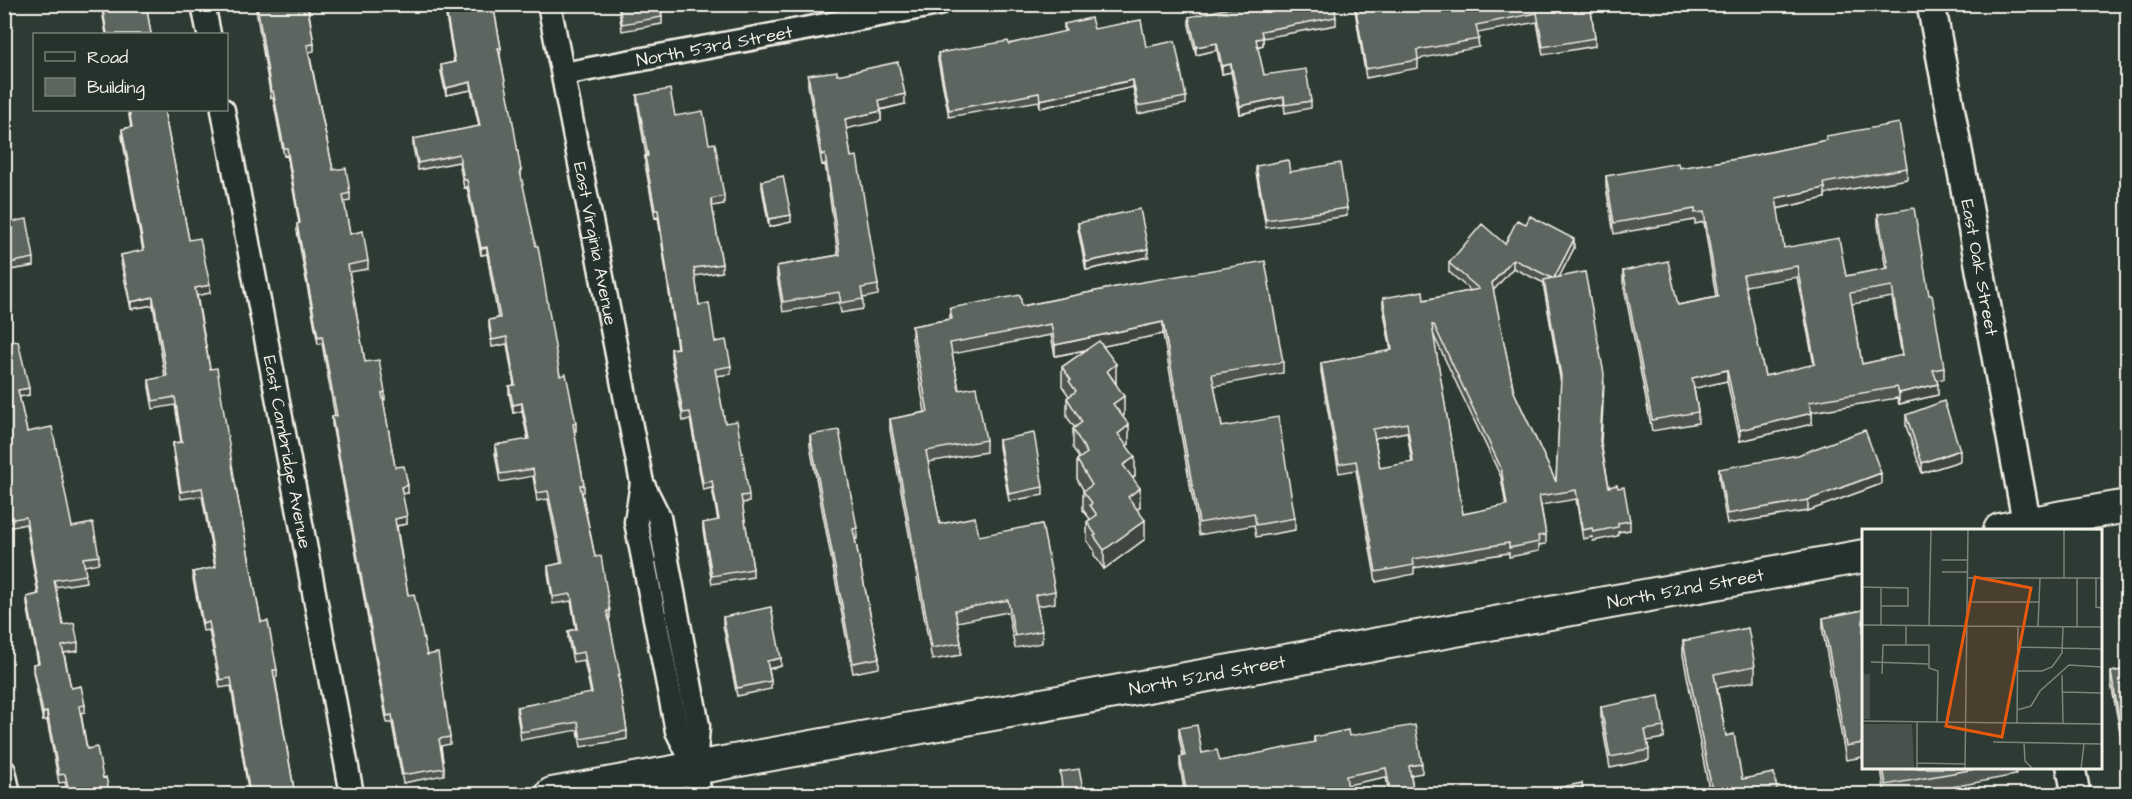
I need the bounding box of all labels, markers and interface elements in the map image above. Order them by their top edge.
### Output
street label: North 53rd Street [634,19,795,73]
legend [33,33,228,111]
text: Road [87,45,128,70]
text: Building [87,75,145,101]
street label: East Virginia Avenue [567,160,624,328]
street label: East Oak Street [1955,197,2005,339]
street label: East Cambridge Avenue [257,353,318,551]
inset map [1862,529,2102,769]
street label: North 52nd Street [1605,562,1767,615]
street label: North 52nd Street [1127,649,1288,702]

